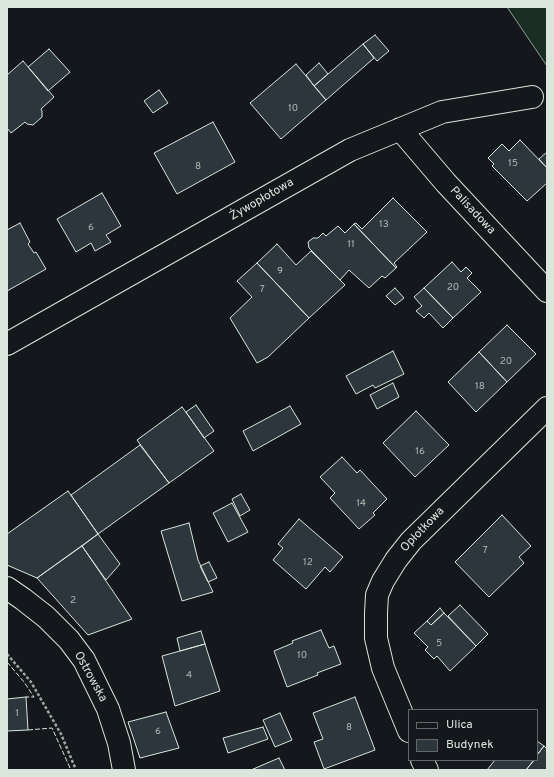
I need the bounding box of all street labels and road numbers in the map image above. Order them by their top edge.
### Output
street label: Żywopłotowa [227,176,297,224]
street label: Palisadowa [446,184,498,238]
street label: Opłotkowa [398,505,448,555]
street label: Ostrowska [70,649,110,705]

